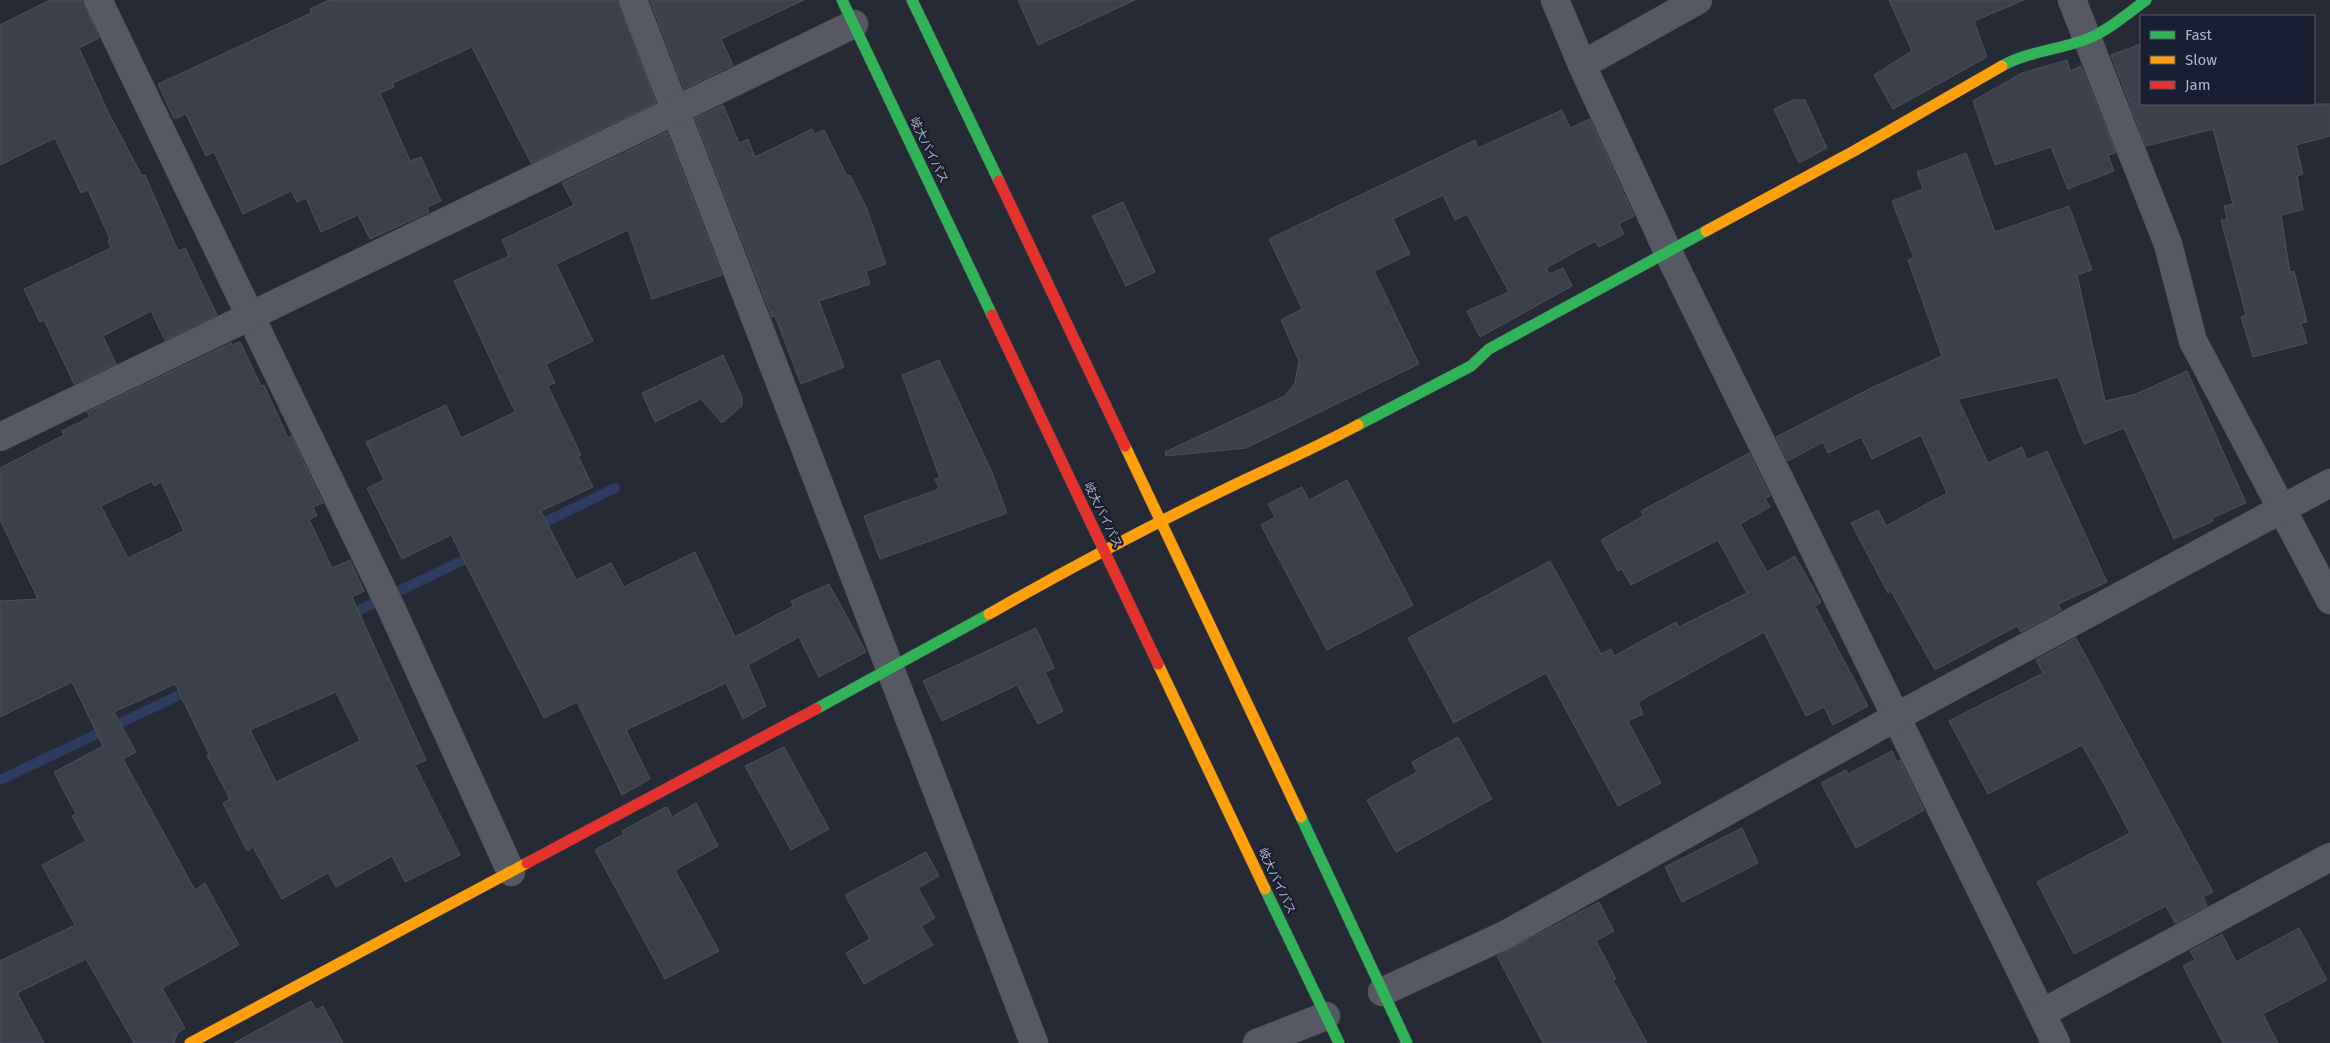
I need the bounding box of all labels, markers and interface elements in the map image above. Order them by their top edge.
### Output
legend [2140,15,2315,105]
text: Fast [2185,26,2212,44]
text: Slow [2185,51,2217,69]
text: Jam [2185,76,2211,94]
street label: 岐大バイパス [907,115,951,185]
street label: 岐大バイパス [1081,480,1125,550]
street label: 岐大バイパス [1255,846,1299,916]

